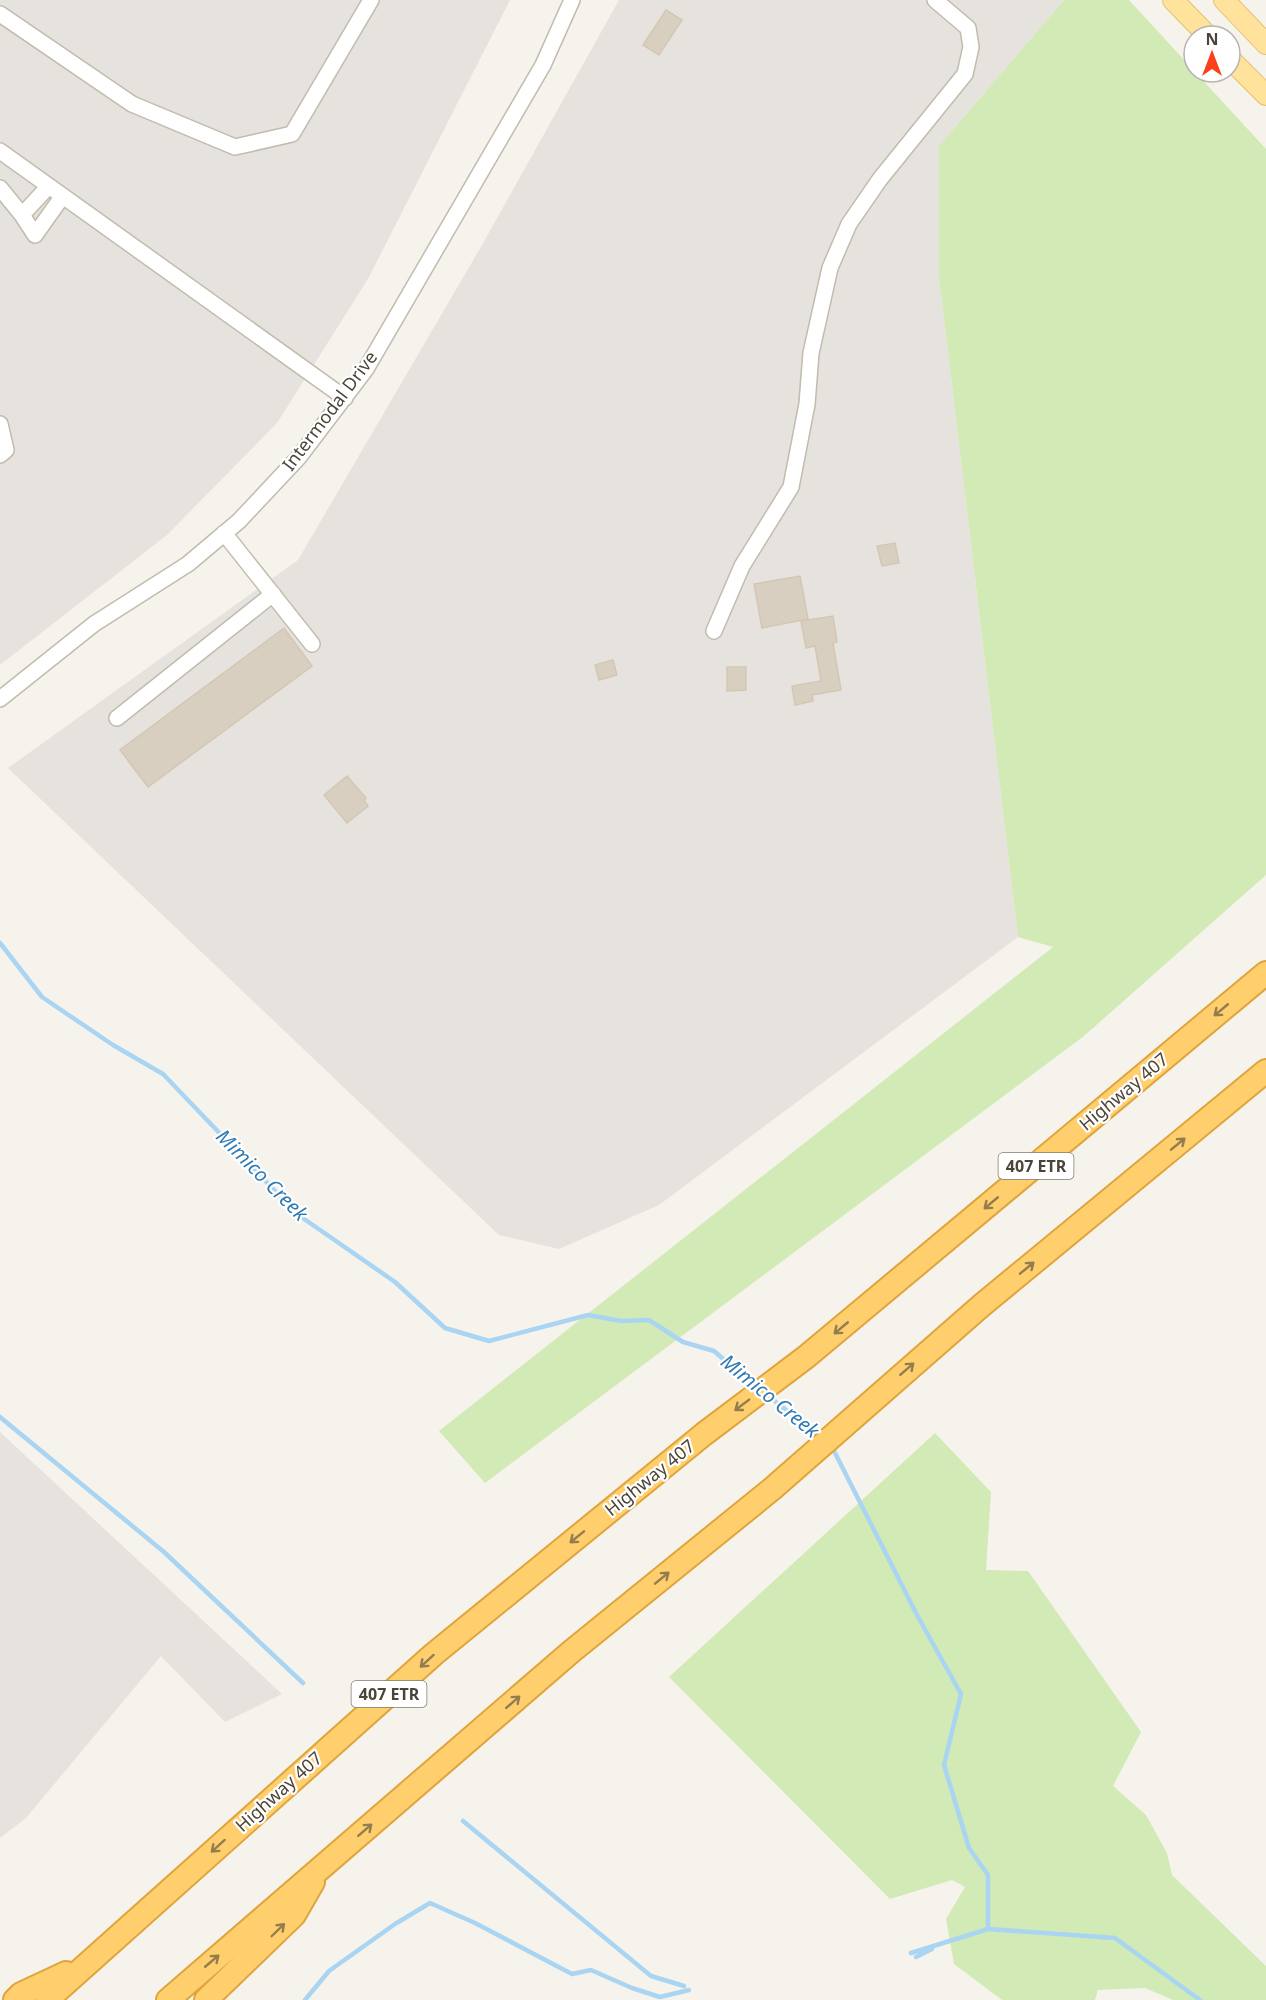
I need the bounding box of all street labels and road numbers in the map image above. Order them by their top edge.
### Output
street label: Intermodal Drive [276,346,382,475]
street label: Highway 407 [1074,1047,1173,1136]
road number: 407 ETR [998,1153,1074,1179]
street label: Highway 407 [599,1434,699,1521]
road number: 407 ETR [352,1681,426,1707]
street label: Highway 407 [230,1746,327,1837]

